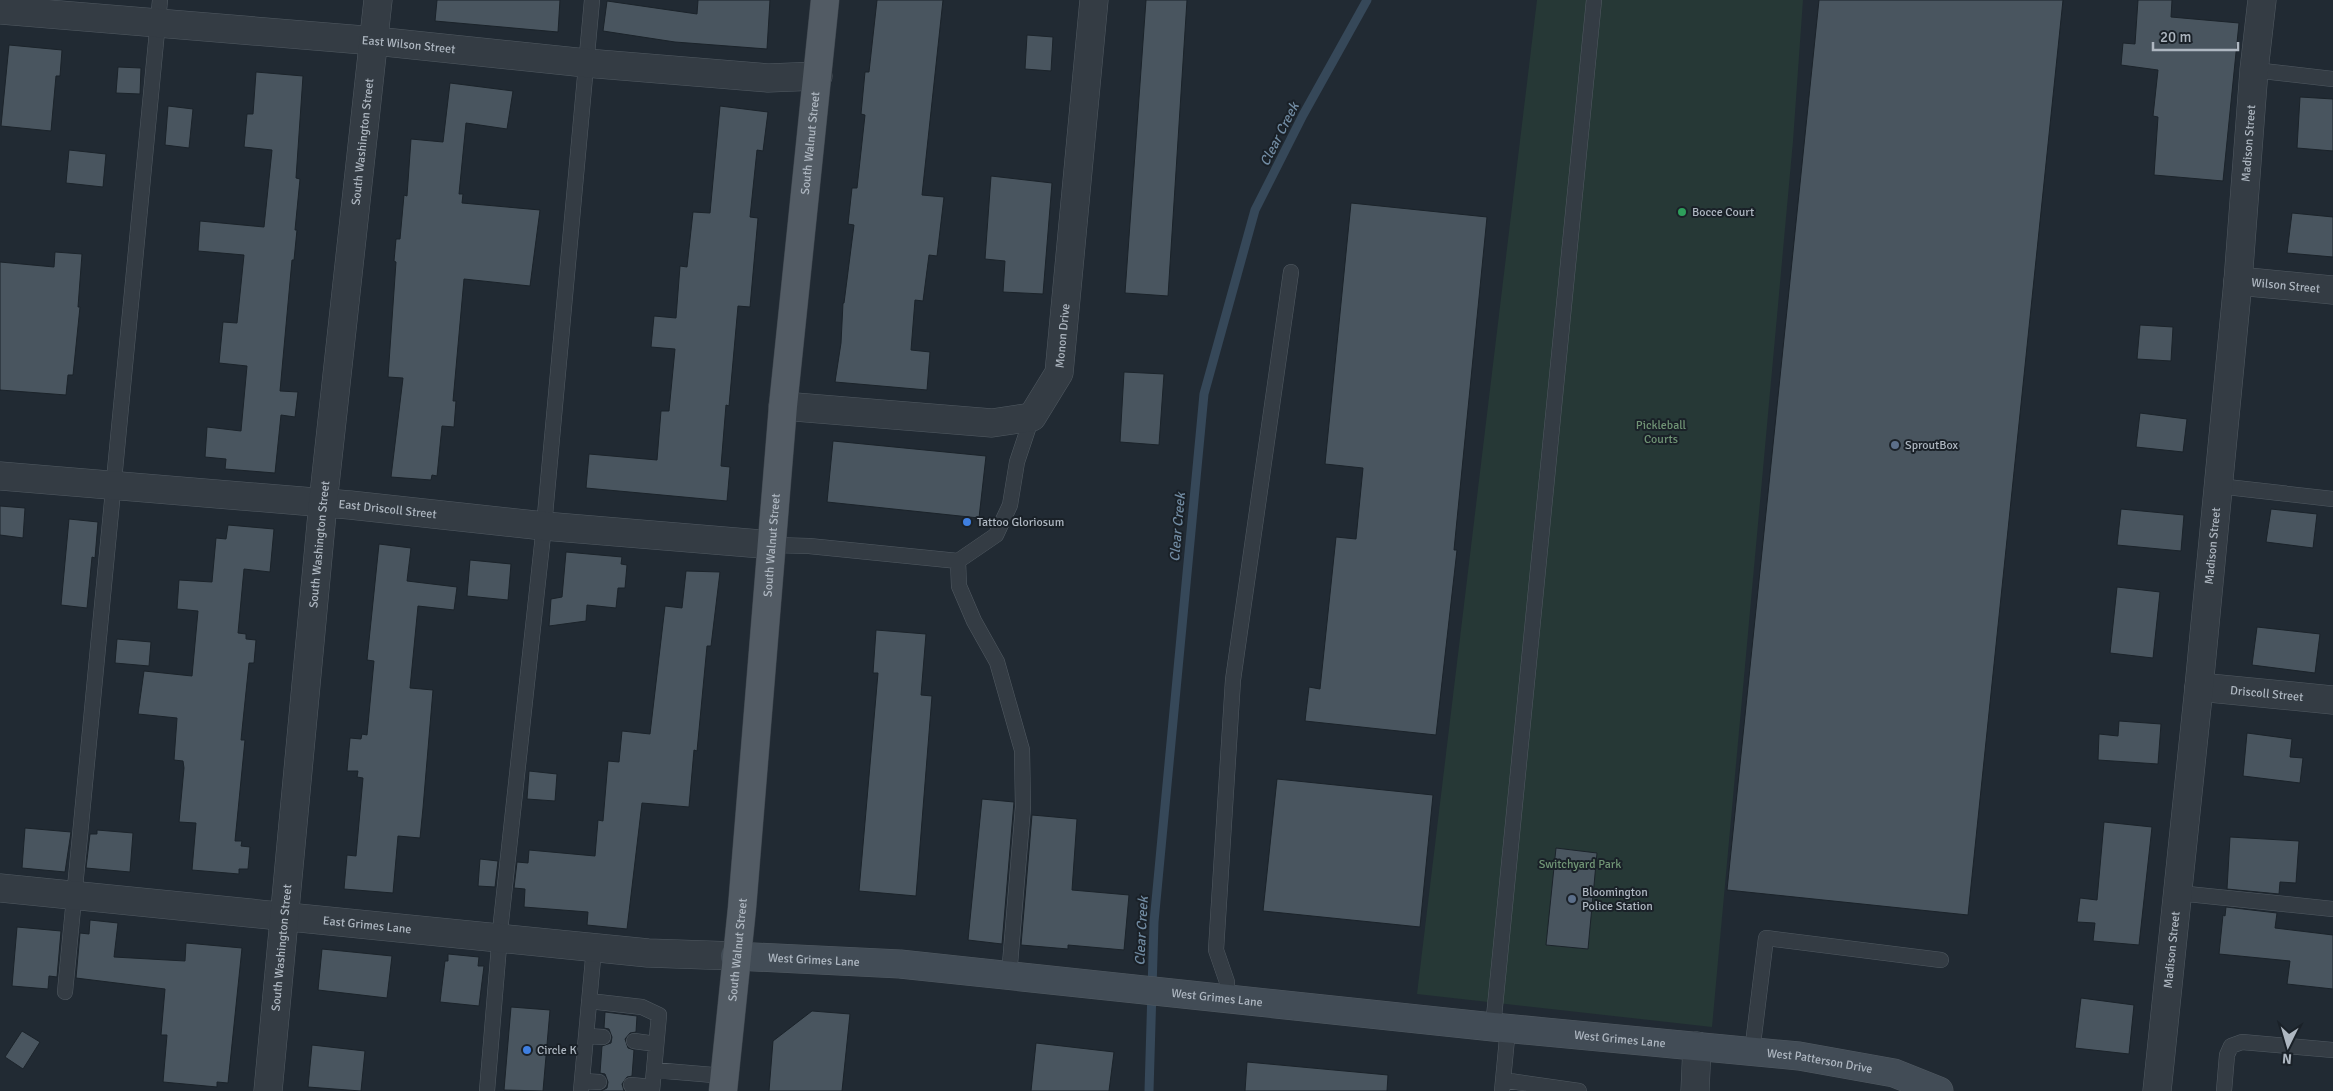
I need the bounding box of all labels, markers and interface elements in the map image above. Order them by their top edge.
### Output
scale bar [2153,20,2238,52]
text: 20 m [2160,28,2191,46]
street label: East Wilson Street [361,33,456,57]
street label: South Washington Street [349,78,377,206]
street label: South Walnut Street [798,91,823,195]
water label: Clear Creek [1256,98,1304,169]
street label: Madison Street [2239,104,2259,183]
place label: Bocce Court [1692,205,1754,220]
marker: Bocce Court [1676,206,1688,218]
street label: Wilson Street [2251,275,2321,297]
street label: Monon Drive [1052,303,1073,369]
park label: Pickleball Courts [1636,418,1687,447]
place label: SproutBox [1905,438,1959,453]
marker: SproutBox [1889,439,1901,451]
street label: South Washington Street [306,480,333,609]
water label: Clear Creek [1166,490,1189,562]
street label: South Walnut Street [760,493,784,597]
street label: East Driscoll Street [338,497,437,522]
street label: Madison Street [2202,507,2224,585]
place label: Tattoo Gloriosum [977,515,1064,530]
marker: Tattoo Gloriosum [961,516,973,528]
street label: Driscoll Street [2229,683,2304,705]
park label: Switchyard Park [1539,857,1621,872]
street label: South Washington Street [269,883,295,1012]
place label: Bloomington Police Station [1582,885,1653,914]
marker: Bloomington Police Station [1566,893,1578,905]
water label: Clear Creek [1131,894,1152,966]
street label: South Walnut Street [725,898,751,1002]
street label: Madison Street [2161,911,2184,989]
street label: East Grimes Lane [322,913,412,937]
street label: West Grimes Lane [768,951,860,970]
street label: West Grimes Lane [1171,986,1263,1010]
north arrow [2263,1021,2313,1071]
street label: West Grimes Lane [1573,1028,1666,1051]
place label: Circle K [537,1043,577,1058]
marker: Circle K [521,1044,533,1056]
street label: West Patterson Drive [1766,1046,1874,1077]
text: N [2281,1050,2293,1067]

